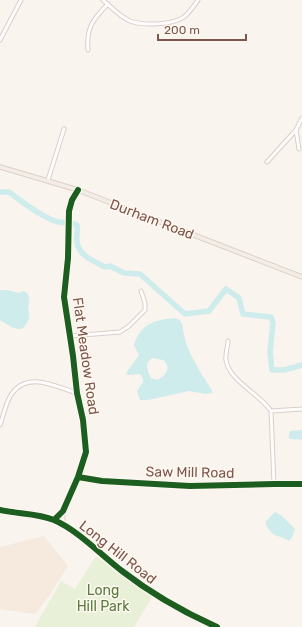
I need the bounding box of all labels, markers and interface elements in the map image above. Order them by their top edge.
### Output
scale bar [158,16,246,42]
text: 200 m [164,23,200,37]
street label: Durham Road [107,196,196,243]
street label: Flat Meadow Road [69,296,102,416]
street label: Saw Mill Road [146,463,234,482]
street label: Long Hill Road [76,517,160,588]
park label: Long Hill Park [77,582,130,615]

